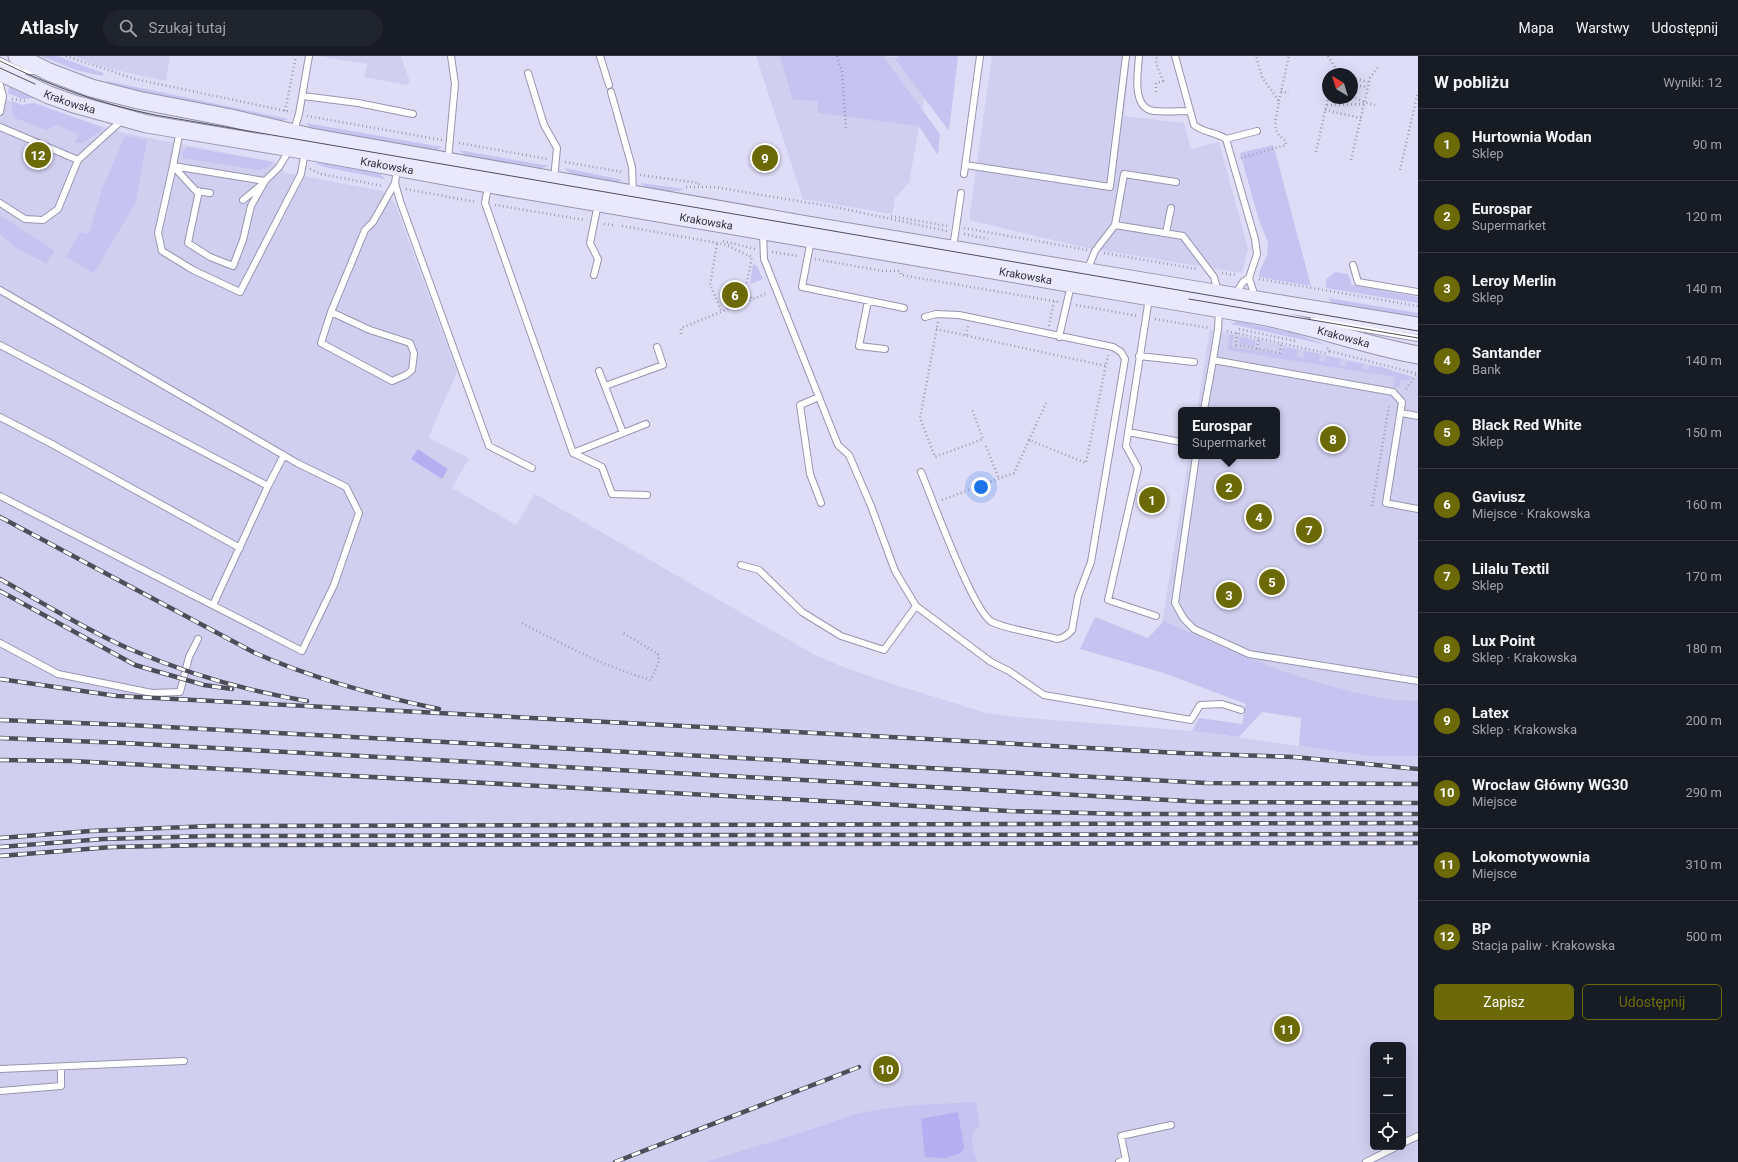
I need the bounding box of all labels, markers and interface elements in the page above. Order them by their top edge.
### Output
search box [103,10,383,46]
text: Atlasly [20,16,79,39]
icon: search [117,17,139,39]
text: Szukaj tutaj [149,19,226,37]
text: Mapa [1519,20,1554,36]
text: Warstwy [1576,20,1629,36]
text: Udostępnij [1651,20,1718,36]
north arrow [1322,68,1358,104]
text: W pobliżu [1434,72,1509,92]
text: Wyniki: 12 [1663,75,1722,90]
street label: Krakowska [42,87,97,116]
text: Hurtownia Wodan [1472,128,1592,146]
text: 1 [1443,137,1451,152]
text: 90 m [1693,137,1722,152]
pin: 12 [25,140,51,170]
pin: 9 [752,143,778,173]
text: Sklep [1472,146,1504,161]
street label: Krakowska [359,154,415,177]
text: Eurospar [1472,200,1532,218]
text: 2 [1443,209,1451,224]
text: 120 m [1685,209,1722,224]
street label: Krakowska [679,210,734,232]
text: Supermarket [1472,218,1546,233]
street label: Krakowska [998,265,1053,287]
text: Leroy Merlin [1472,272,1556,290]
pin: 6 [722,280,748,310]
text: 3 [1443,281,1451,296]
text: 140 m [1685,281,1722,296]
text: Sklep [1472,290,1504,305]
street label: Krakowska [1316,323,1371,350]
text: Santander [1472,344,1541,362]
text: 4 [1443,353,1451,368]
text: 140 m [1685,353,1722,368]
text: Bank [1472,362,1501,377]
popup [1178,407,1280,459]
text: Black Red White [1472,416,1582,434]
text: Eurospar [1192,417,1252,435]
pin: 8 [1320,424,1346,454]
text: 5 [1443,425,1451,440]
text: 150 m [1685,425,1722,440]
text: Sklep [1472,434,1504,449]
text: Supermarket [1192,435,1266,450]
pin: 2 [1216,472,1242,502]
your location [971,477,991,497]
pin: 1 [1139,485,1165,515]
text: Gaviusz [1472,488,1525,506]
text: 6 [1443,497,1451,512]
text: 160 m [1685,497,1722,512]
pin: 4 [1246,502,1272,532]
text: Miejsce · Krakowska [1472,506,1590,521]
pin: 7 [1296,515,1322,545]
text: Lilalu Textil [1472,560,1549,578]
pin: 5 [1259,567,1285,597]
text: 7 [1443,569,1451,584]
text: 170 m [1685,569,1722,584]
text: Sklep [1472,578,1504,593]
pin: 3 [1216,580,1242,610]
text: Lux Point [1472,632,1535,650]
text: 8 [1443,641,1451,656]
text: 180 m [1685,641,1722,656]
text: Sklep · Krakowska [1472,650,1577,665]
text: Latex [1472,704,1509,722]
text: 9 [1443,713,1451,728]
text: 200 m [1685,713,1722,728]
text: Sklep · Krakowska [1472,722,1577,737]
text: Wrocław Główny WG30 [1472,776,1628,794]
text: 10 [1440,785,1454,800]
text: 290 m [1685,785,1722,800]
text: Miejsce [1472,794,1517,809]
text: Lokomotywownia [1472,848,1590,866]
text: 11 [1440,857,1454,872]
text: 310 m [1685,857,1722,872]
text: Miejsce [1472,866,1517,881]
text: BP [1472,920,1491,938]
text: 12 [1440,929,1454,944]
text: 500 m [1685,929,1722,944]
text: Stacja paliw · Krakowska [1472,938,1615,953]
button: Zapisz [1434,984,1574,1020]
button: Udostępnij [1582,984,1722,1020]
pin: 11 [1274,1014,1300,1044]
map controls [1370,1042,1406,1150]
button: + [1370,1042,1406,1078]
pin: 10 [873,1054,899,1084]
button: − [1370,1078,1406,1114]
button: locate [1370,1114,1406,1150]

